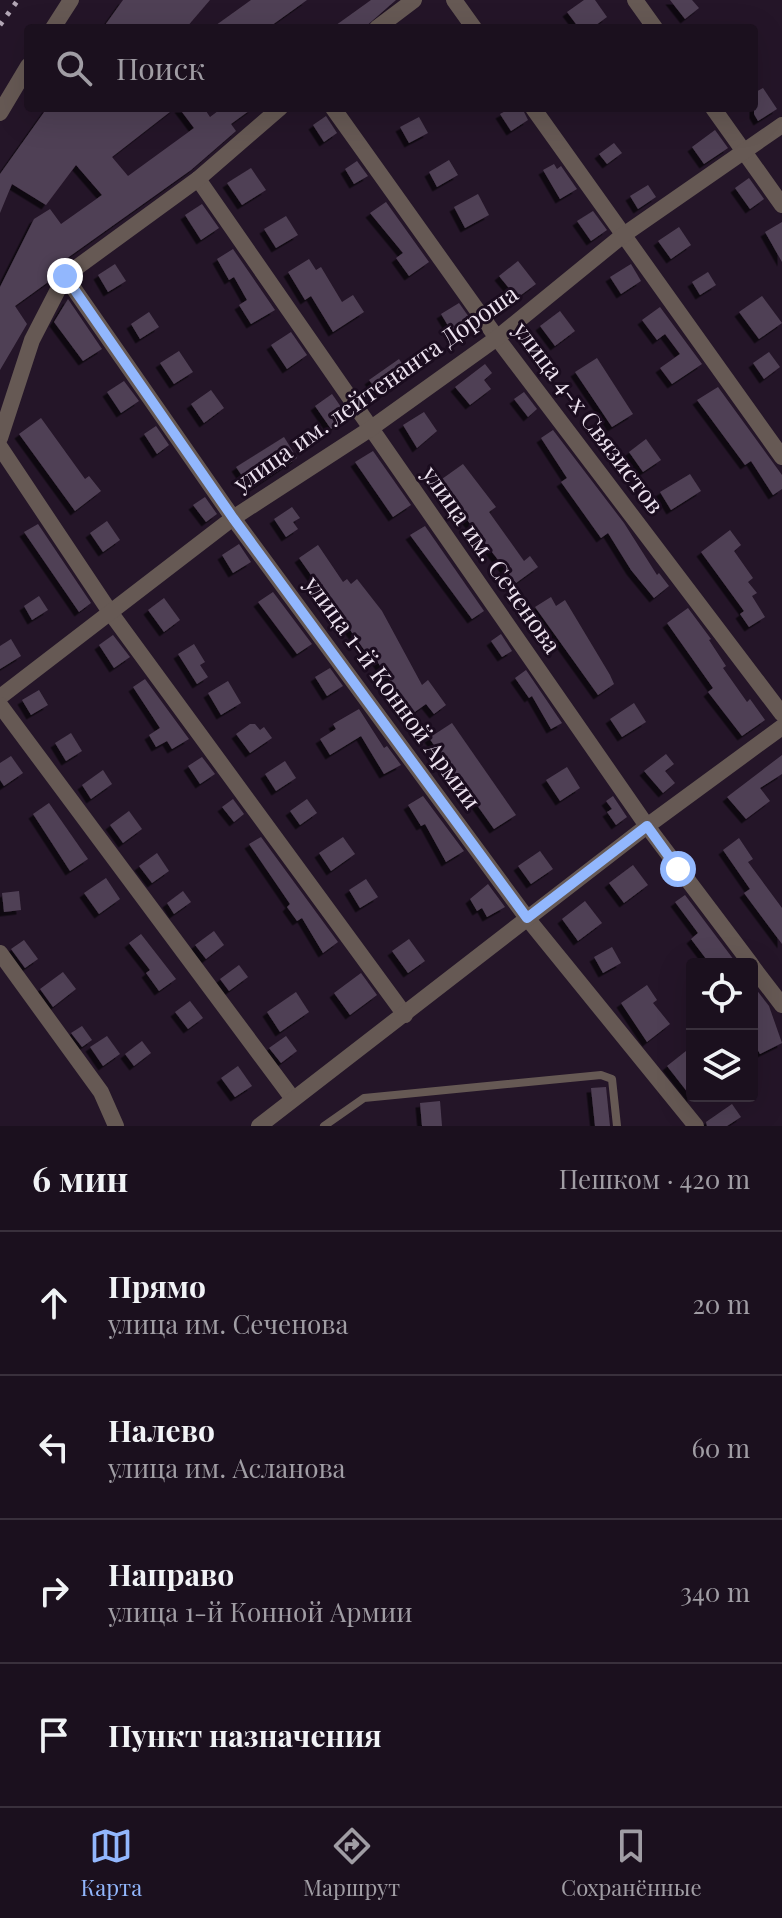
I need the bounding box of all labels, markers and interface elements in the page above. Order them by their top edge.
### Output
search box [24,24,758,112]
icon: search [52,46,96,90]
text: Поиск [116,48,205,88]
route end [47,258,83,294]
street label: улица им. лейтенанта Дороша [225,277,524,499]
street label: улица 4-х Связистов [506,314,672,519]
street label: улица им. Сеченова [415,458,569,659]
street label: улица 1-й Конной Армии [297,568,489,815]
route start [660,851,696,887]
map controls [686,958,758,1102]
button: locate [686,958,758,1030]
button: layers [686,1030,758,1102]
text: 6 мин [32,1155,128,1201]
text: Пешком · 420 m [559,1161,750,1196]
text: Прямо [108,1266,206,1306]
icon: ahead [32,1281,76,1325]
text: 20 m [692,1286,750,1321]
text: улица им. Сеченова [108,1306,349,1341]
text: Налево [108,1410,215,1450]
icon: left [32,1425,76,1469]
text: 60 m [691,1430,750,1465]
text: улица им. Асланова [108,1450,346,1485]
text: Направо [108,1554,234,1594]
icon: right [32,1569,76,1613]
text: 340 m [680,1574,750,1609]
text: улица 1-й Конной Армии [108,1594,412,1629]
icon: arrive [32,1713,76,1757]
text: Пункт назначения [108,1715,382,1755]
tab: Карта [80,1824,142,1902]
tab: Маршрут [303,1824,400,1902]
tab: Сохранённые [561,1824,702,1902]

